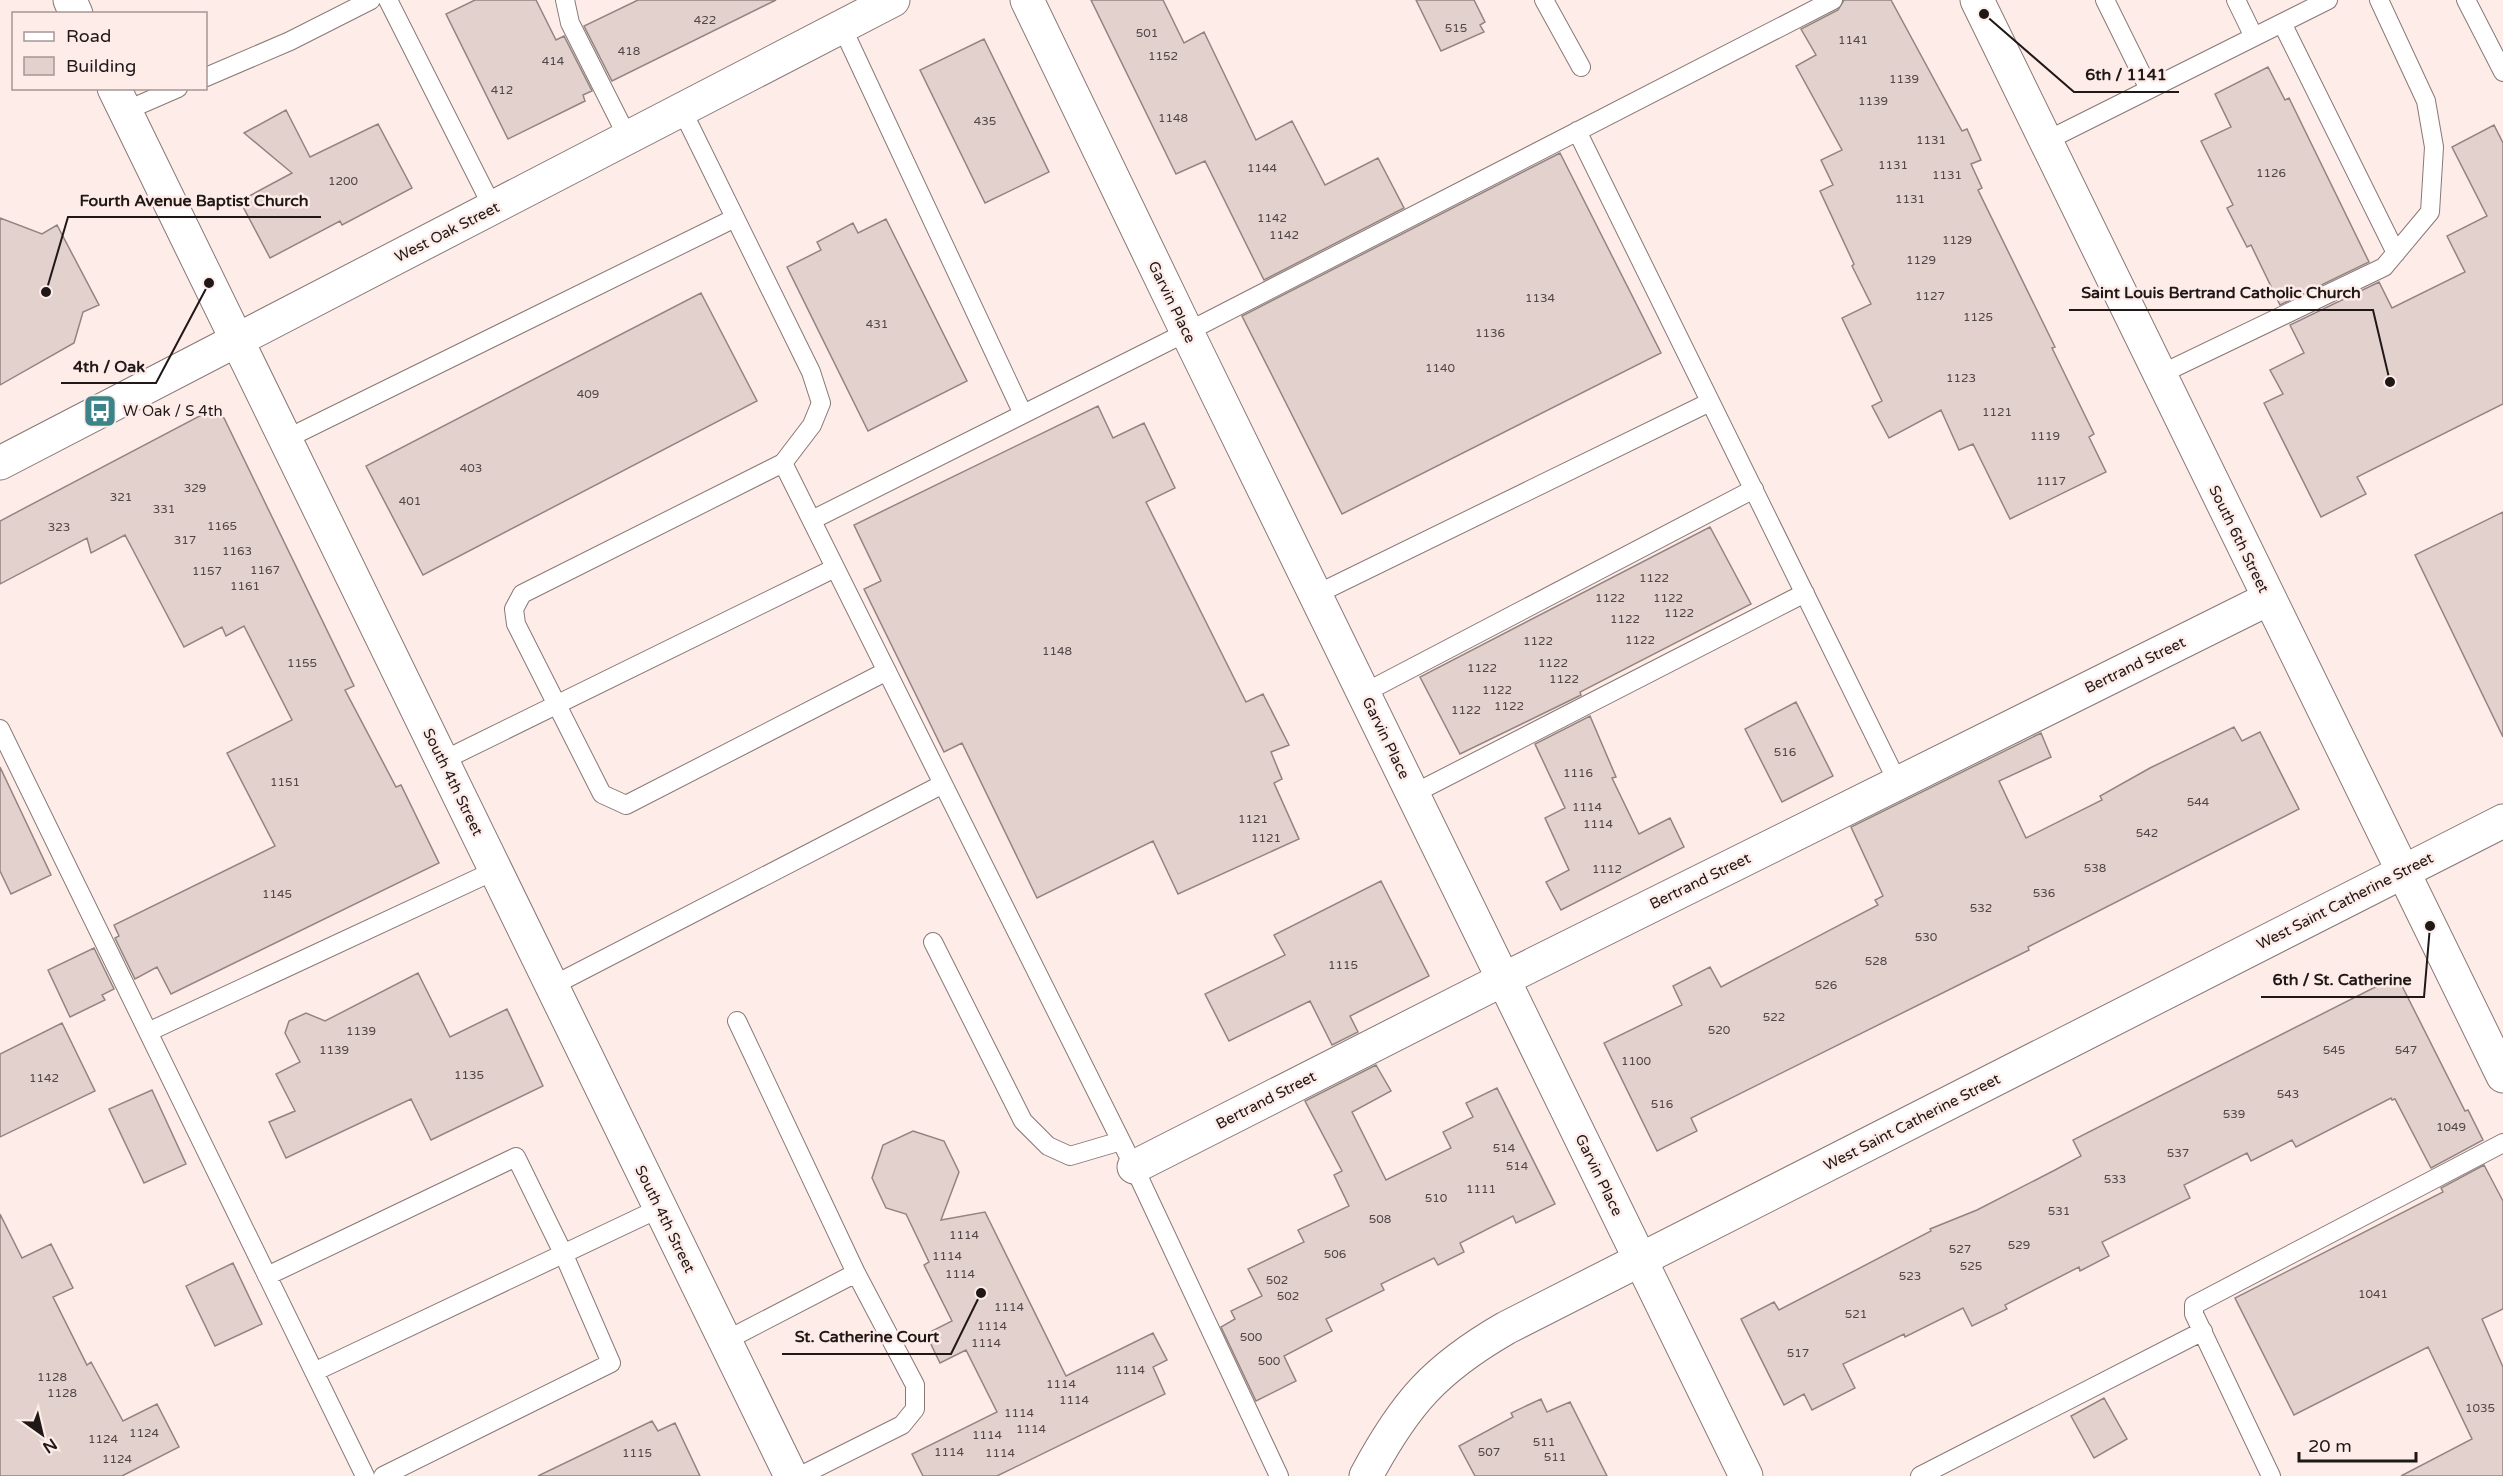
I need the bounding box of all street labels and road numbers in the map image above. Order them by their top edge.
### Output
street label: West Oak Street [392,198,503,266]
street label: Garvin Place [1144,258,1200,346]
street label: South 6th Street [2205,482,2273,596]
street label: Bertrand Street [2082,633,2189,697]
street label: Garvin Place [1358,694,1414,782]
street label: South 4th Street [419,725,487,839]
street label: West Saint Catherine Street [2254,848,2436,953]
street label: Bertrand Street [1647,849,1754,913]
street label: Bertrand Street [1213,1067,1319,1133]
street label: West Saint Catherine Street [1821,1069,2003,1174]
street label: Garvin Place [1571,1131,1627,1219]
street label: South 4th Street [631,1162,699,1276]

